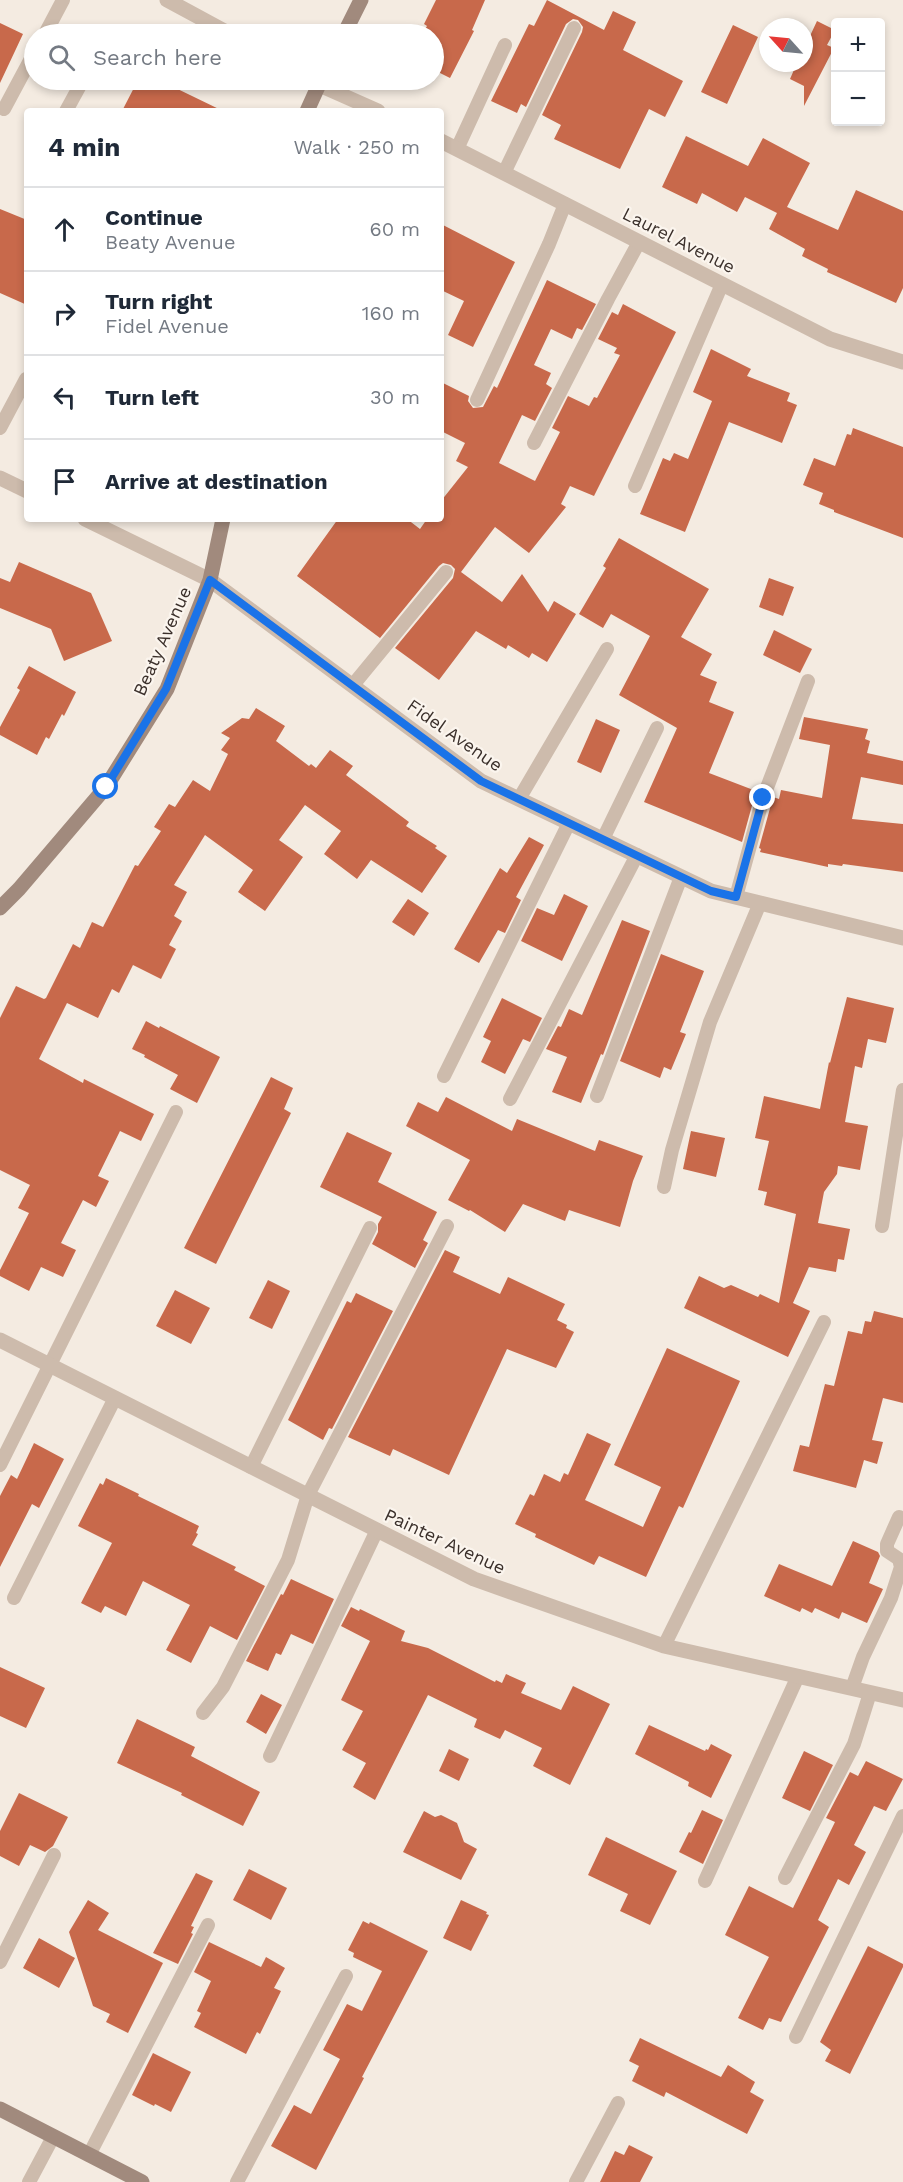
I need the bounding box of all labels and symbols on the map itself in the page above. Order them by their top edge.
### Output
north arrow [759,18,813,72]
street label: Laurel Avenue [619,203,739,277]
street label: Beaty Avenue [129,583,195,699]
street label: Fidel Avenue [403,694,507,776]
route start [92,773,118,799]
route end [749,784,775,810]
street label: Painter Avenue [381,1504,509,1578]

